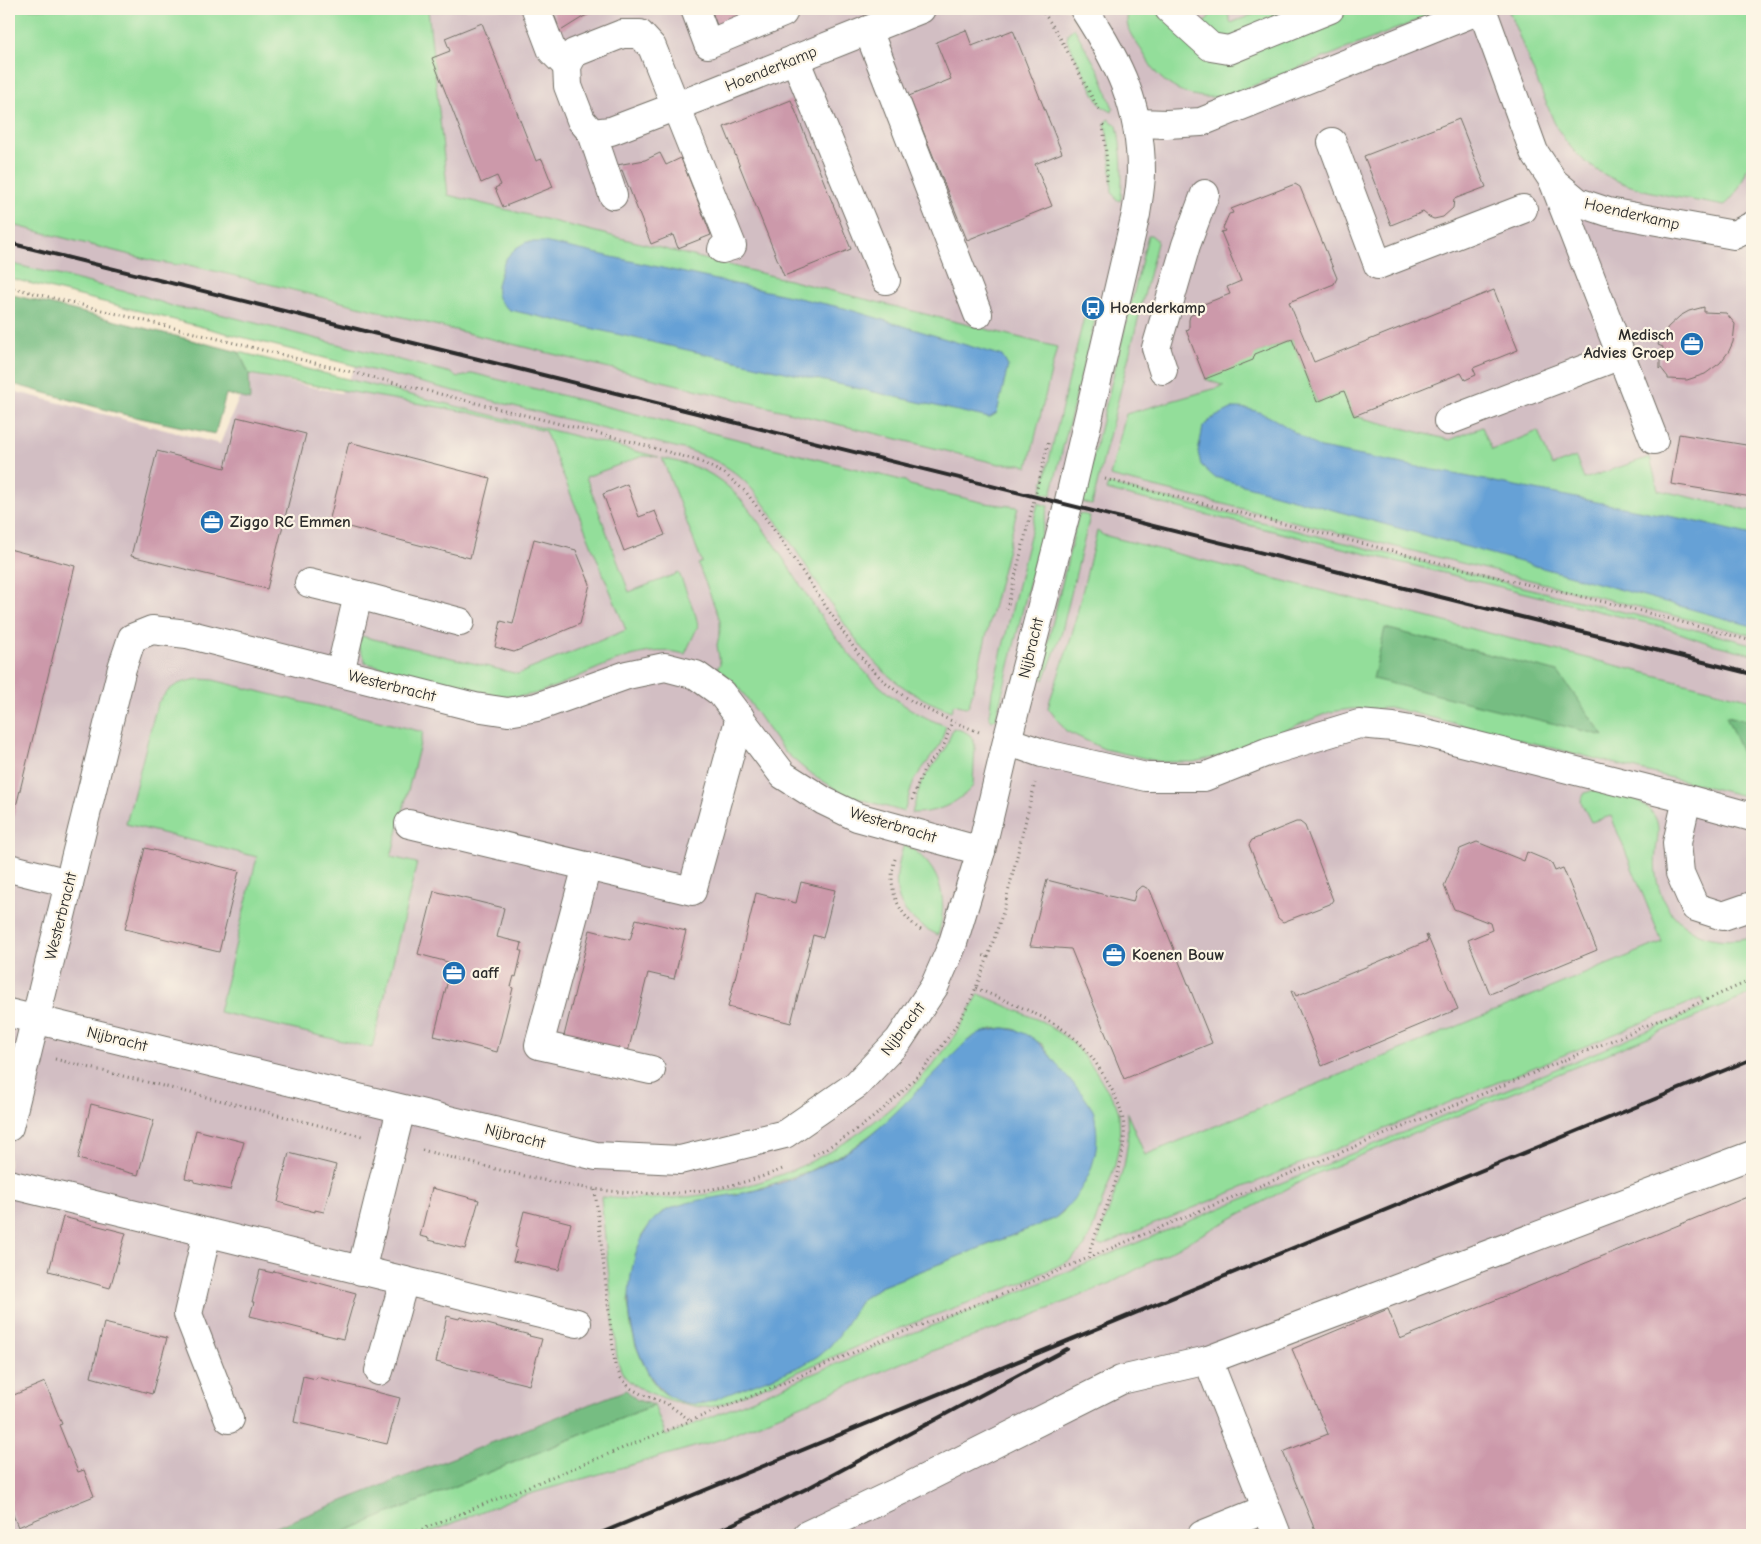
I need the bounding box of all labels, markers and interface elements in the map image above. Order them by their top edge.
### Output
street label: Hoenderkamp [723,42,819,96]
street label: Hoenderkamp [1583,194,1681,234]
bus stop icon: Hoenderkamp [1080,295,1106,321]
place label: Hoenderkamp [1110,299,1206,317]
place label: Medisch Advies Groep [1584,326,1674,362]
office icon: Medisch Advies Groep [1679,331,1705,357]
office icon: Ziggo RC Emmen [199,509,225,535]
place label: Ziggo RC Emmen [230,513,351,531]
street label: Nijbracht [1015,615,1047,680]
street label: Westerbracht [346,666,438,706]
street label: Westerbracht [847,803,939,847]
street label: Westerbracht [41,870,81,962]
office icon: Koenen Bouw [1101,942,1127,968]
place label: Koenen Bouw [1132,946,1224,964]
office icon: aaff [441,960,467,986]
place label: aaff [472,964,499,982]
street label: Nijbracht [877,999,929,1059]
street label: Nijbracht [85,1023,150,1055]
street label: Nijbracht [483,1120,548,1152]

